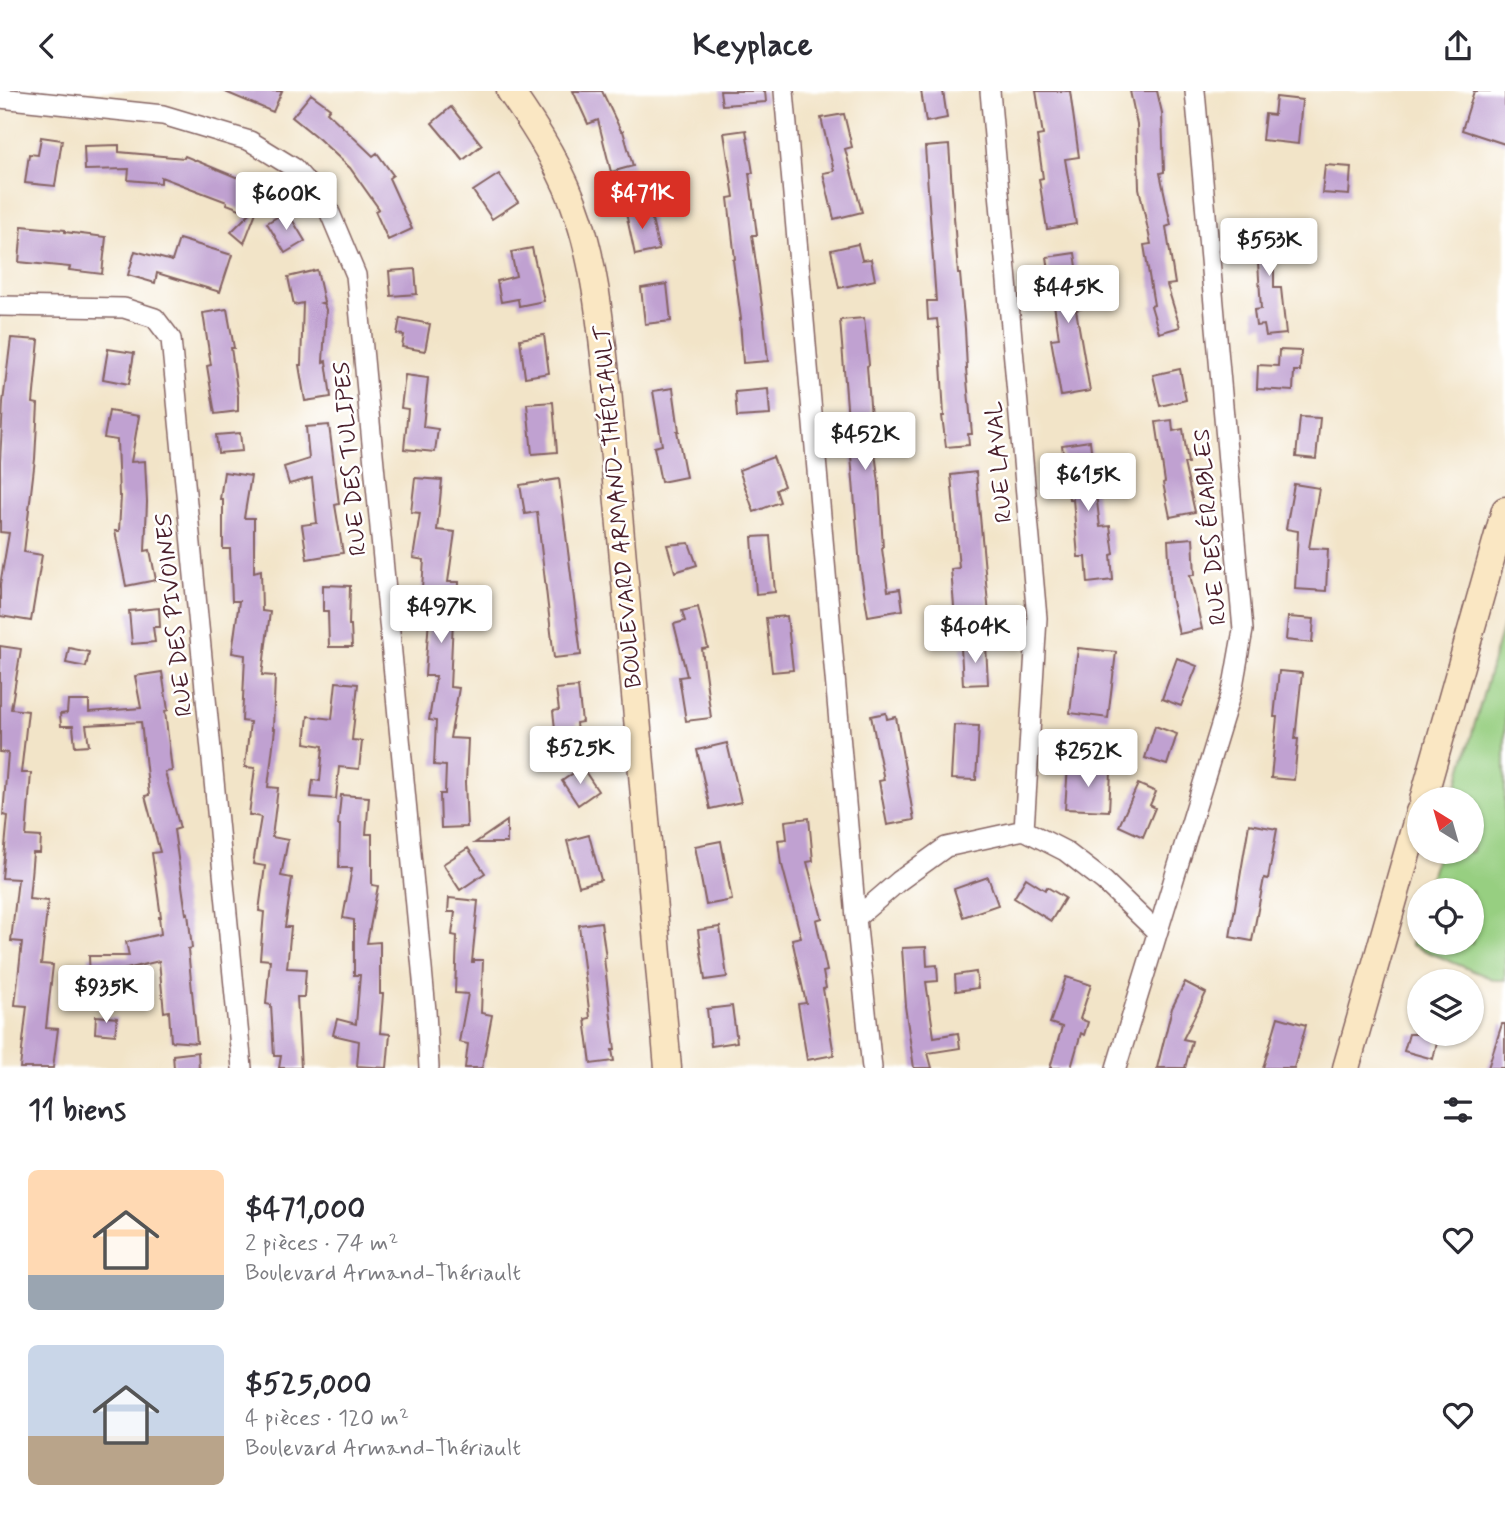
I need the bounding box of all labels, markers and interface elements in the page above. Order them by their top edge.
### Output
text: Keyplace [692,25,813,67]
icon: back [28,27,66,65]
icon: share [1439,27,1477,65]
pin: $471K [593,171,691,231]
pin: $600K [237,173,335,232]
text: $471K [610,179,674,209]
text: $600K [252,180,320,210]
pin: $553K [1220,219,1318,278]
text: $553K [1236,226,1302,256]
pin: $445K [1019,265,1117,325]
text: $445K [1033,273,1103,303]
street label: BOULEVARD ARMAND-THÉRIAULT [587,323,650,690]
street label: RUE DES TULIPES [328,360,374,557]
street label: RUE LAVAL [980,400,1020,524]
pin: $452K [816,413,914,472]
text: $452K [830,420,900,450]
street label: RUE DES ÉRABLES [1186,427,1235,626]
pin: $615K [1039,453,1137,513]
text: $615K [1056,461,1120,491]
street label: RUE DES PIVOINES [149,512,201,718]
pin: $497K [392,585,490,645]
text: $497K [406,593,476,623]
pin: $404K [926,605,1024,665]
text: $404K [940,613,1010,643]
pin: $525K [531,727,629,786]
pin: $252K [1039,729,1137,789]
text: $525K [546,734,614,764]
text: $252K [1055,737,1122,767]
north arrow [1407,787,1484,865]
map controls [1407,787,1484,1046]
button: locate [1407,878,1484,955]
pin: $935K [57,965,155,1025]
button: layers [1407,969,1484,1046]
text: $935K [74,973,138,1003]
text: 11 biens [28,1091,126,1130]
icon: filters [1439,1091,1477,1129]
text: $471,000 [245,1190,365,1229]
icon: home [84,1198,168,1282]
icon: heart [1439,1221,1477,1259]
text: 2 pièces · 74 m² [245,1229,398,1259]
text: Boulevard Armand-Thériault [245,1259,521,1289]
text: $525,000 [245,1365,372,1404]
icon: home [84,1373,168,1457]
icon: heart [1439,1396,1477,1434]
text: 4 pièces · 120 m² [245,1404,409,1434]
text: Boulevard Armand-Thériault [245,1434,521,1464]

